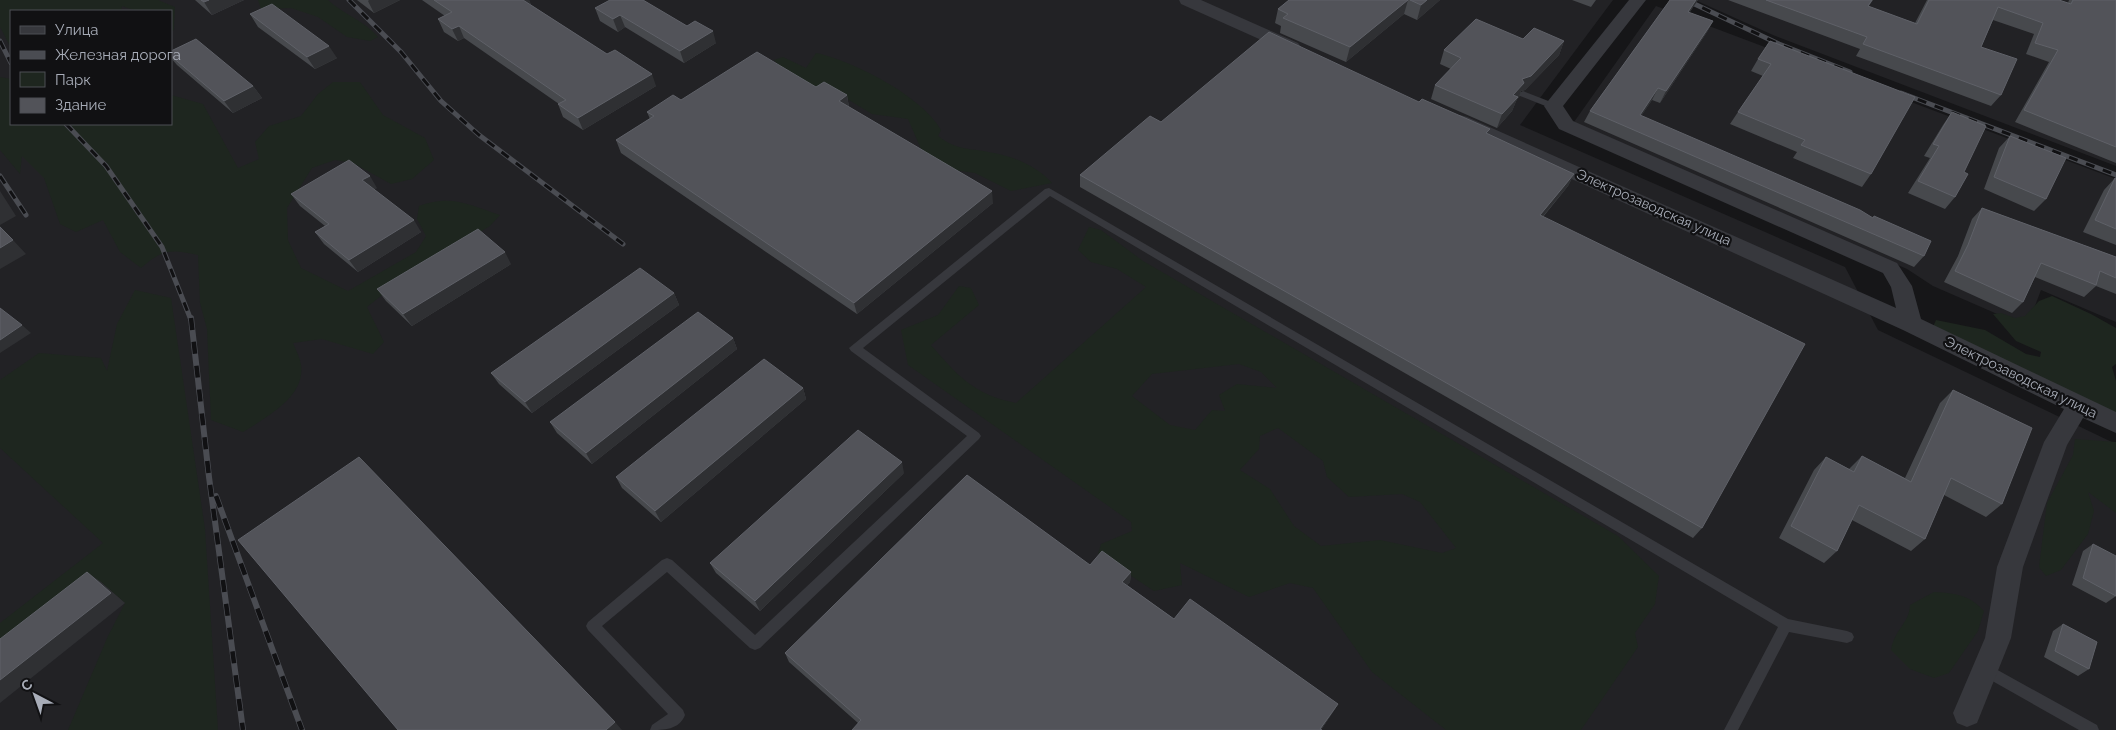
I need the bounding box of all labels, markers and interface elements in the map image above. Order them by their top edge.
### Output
legend [10,10,172,125]
text: Улица [55,21,99,39]
text: Железная дорога [55,46,181,64]
text: Парк [55,71,91,89]
text: Здание [55,96,107,114]
street label: Электрозаводская улица [1574,166,1734,248]
street label: Электрозаводская улица [1942,333,2100,421]
north arrow [10,670,60,720]
text: С [18,676,36,694]

